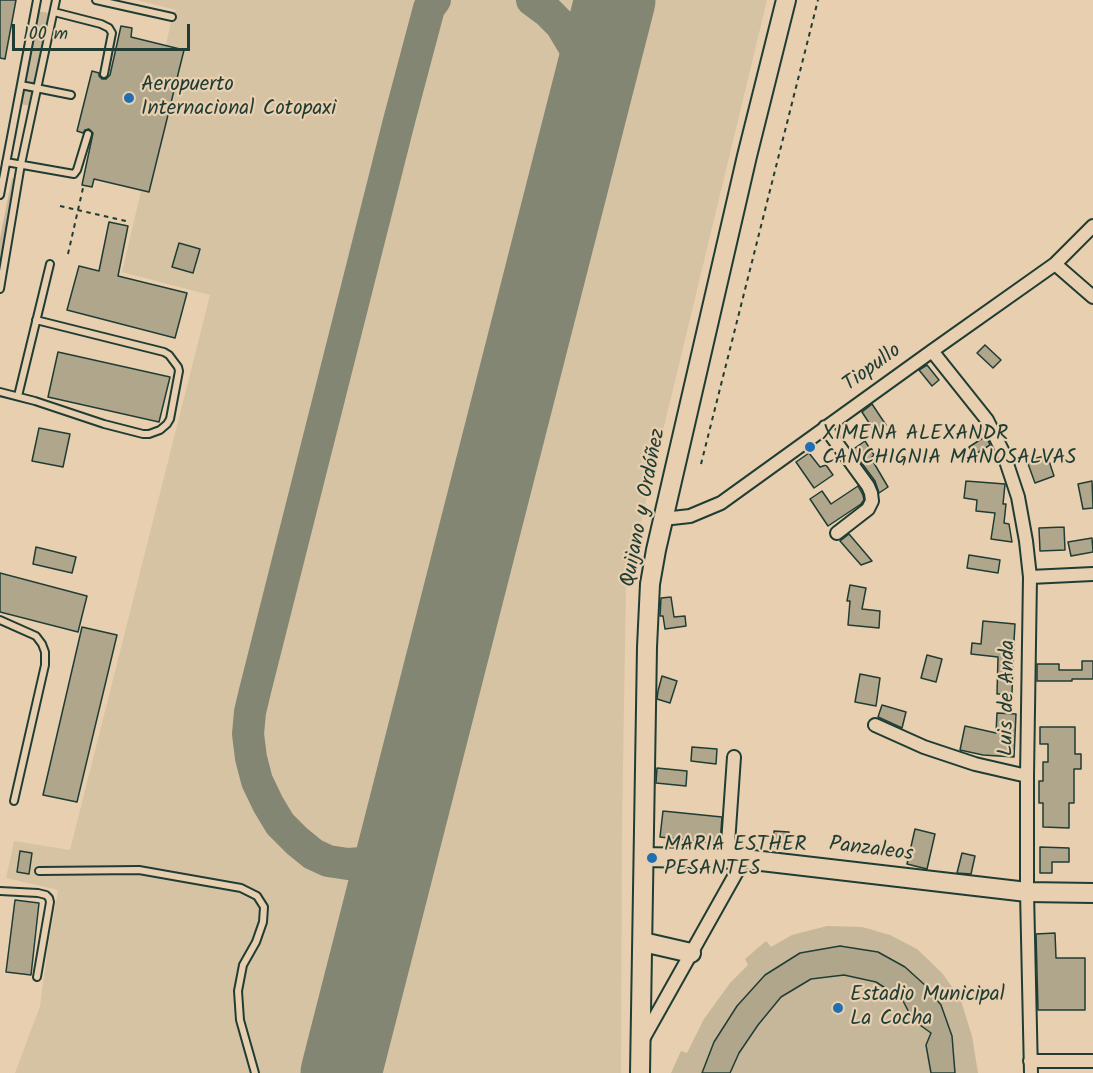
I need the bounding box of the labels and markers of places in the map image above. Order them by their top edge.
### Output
place label: Aeropuerto Internacional Cotopaxi [141,73,336,123]
marker: Aeropuerto Internacional Cotopaxi [122,91,136,105]
place label: XIMENA ALEXANDR CANCHIGNIA MANOSALVAS [822,422,1076,472]
marker: XIMENA ALEXANDR CANCHIGNIA MANOSALVAS [803,440,817,454]
place label: MARIA ESTHER PESANTES [664,833,807,883]
marker: MARIA ESTHER PESANTES [645,851,659,865]
place label: Estadio Municipal La Cocha [850,983,1005,1033]
marker: Estadio Municipal La Cocha [831,1001,845,1015]

